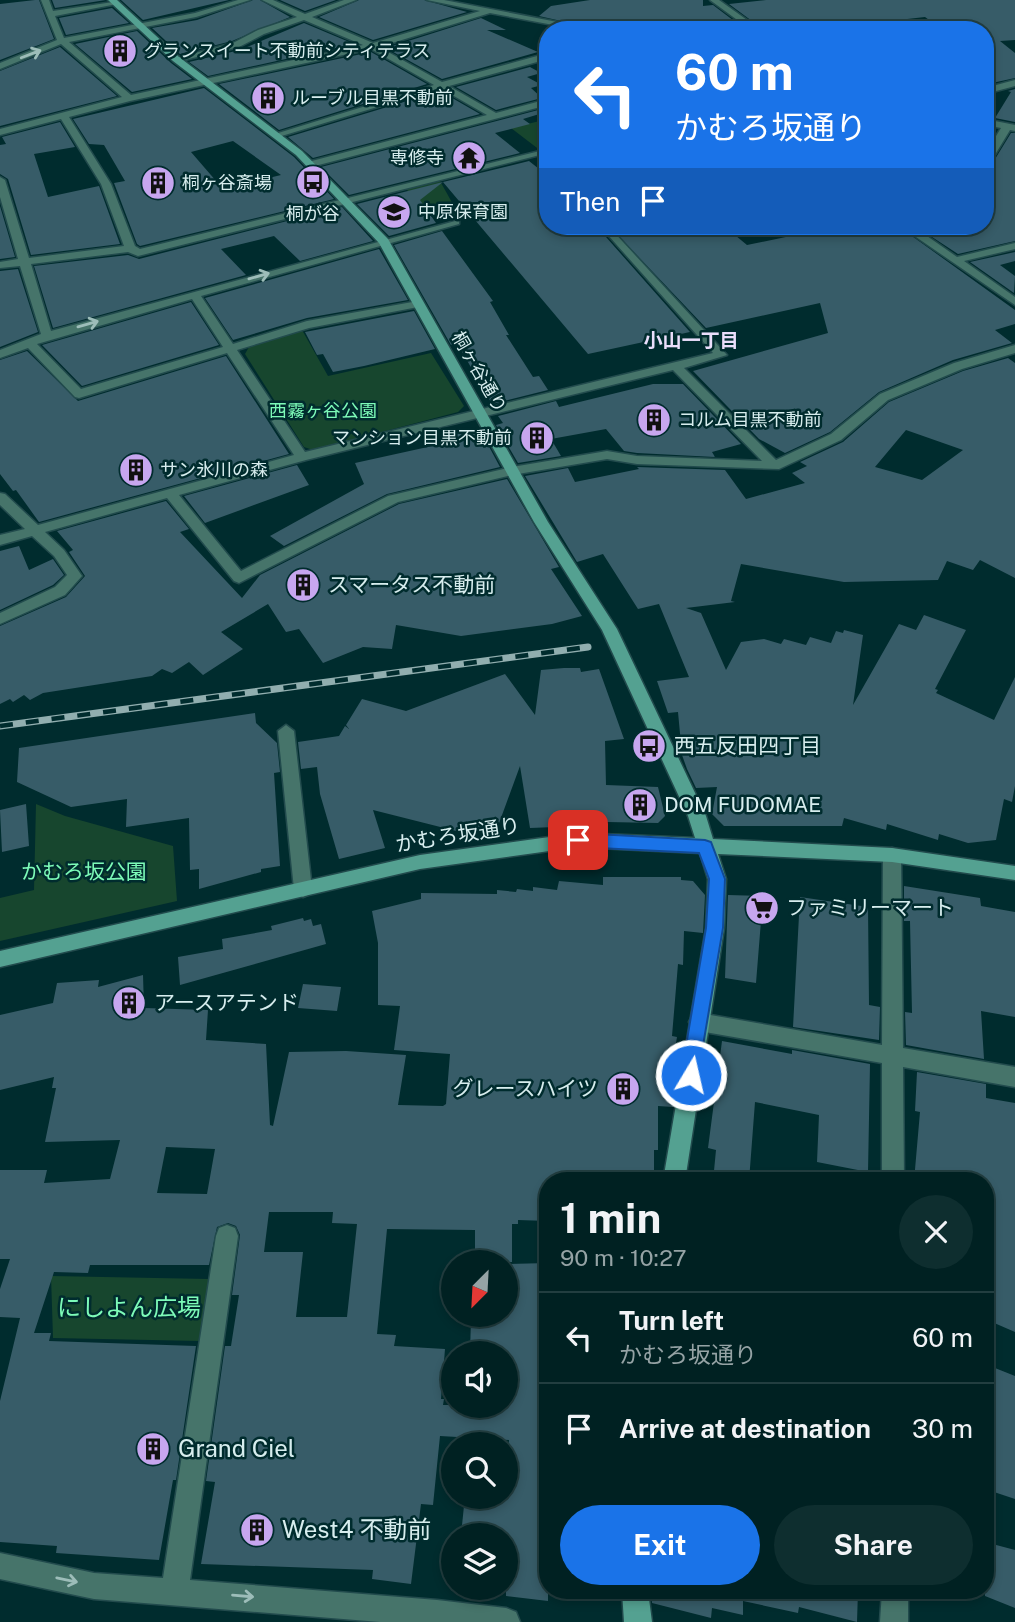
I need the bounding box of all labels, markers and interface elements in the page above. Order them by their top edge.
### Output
building icon: グランスイート不動前シティテラス [101,32,139,70]
place label: グランスイート不動前シティテラス [144,40,430,61]
text: 60 m [675,43,794,101]
one-way arrow [20,46,42,59]
icon: left [560,49,651,140]
building icon: ルーブル目黒不動前 [249,79,287,117]
place label: ルーブル目黒不動前 [292,87,453,108]
text: かむろ坂通り [675,109,867,146]
temple icon: 専修寺 [450,139,488,177]
place label: 専修寺 [390,147,444,168]
bus stop icon: 桐が谷 [294,163,332,201]
building icon: 桐ヶ谷斎場 [139,164,177,202]
place label: 桐ヶ谷斎場 [182,172,272,193]
icon: arrive [634,182,672,220]
text: Then [560,186,620,217]
school or university icon: 中原保育園 [375,193,413,231]
place label: 中原保育園 [418,201,508,222]
place label: 桐が谷 [286,203,340,224]
one-way arrow [248,269,270,282]
one-way arrow [77,317,99,330]
street label: 桐ヶ谷通り [448,328,511,416]
district label: 小山一丁目 [643,329,739,351]
park label: 西霧ヶ谷公園 [269,400,377,421]
building icon: コルム目黒不動前 [635,401,673,439]
place label: コルム目黒不動前 [678,409,822,430]
building icon: マンション目黒不動前 [518,419,556,457]
place label: マンション目黒不動前 [332,427,512,448]
building icon: サン氷川の森 [117,451,155,489]
place label: サン氷川の森 [160,459,268,480]
building icon: スマータス不動前 [284,566,322,604]
place label: スマータス不動前 [328,572,495,597]
bus stop icon: 西五反田四丁目 [630,727,668,765]
place label: 西五反田四丁目 [674,733,821,758]
building icon: DOM FUDOMAE [621,786,659,824]
place label: DOM FUDOMAE [664,792,821,817]
pin [548,810,608,870]
street label: かむろ坂通り [394,812,522,857]
icon: arrive [559,821,597,859]
park label: かむろ坂公園 [21,859,147,884]
supermarket icon: ファミリーマート [743,889,781,927]
place label: ファミリーマート [786,895,954,920]
building icon: アースアテンド [110,984,148,1022]
place label: アースアテンド [154,990,299,1015]
position arrow [654,1038,728,1112]
building icon: グレースハイツ [604,1070,642,1108]
place label: グレースハイツ [452,1076,598,1101]
text: 1 min [560,1193,661,1242]
button: close [899,1195,973,1269]
text: 90 m · 10:27 [560,1244,687,1271]
north arrow [441,1250,518,1326]
map controls [441,1250,518,1600]
park label: にしよん広場 [57,1293,201,1321]
text: Turn left [619,1305,724,1336]
icon: left [560,1319,598,1357]
text: 60 m [912,1322,973,1353]
button: sound [441,1341,518,1418]
text: かむろ坂通り [619,1341,757,1368]
icon: arrive [560,1410,598,1448]
text: Arrive at destination [619,1413,871,1444]
text: 30 m [912,1413,973,1444]
building icon: Grand Ciel [134,1430,172,1468]
button: search [441,1432,518,1509]
place label: Grand Ciel [178,1434,295,1462]
button: Exit [560,1505,760,1585]
button: Share [774,1505,973,1585]
building icon: West4 不動前 [238,1511,276,1549]
place label: West4 不動前 [282,1515,431,1543]
button: layers [441,1523,518,1600]
one-way arrow [55,1574,78,1587]
one-way arrow [231,1590,254,1603]

